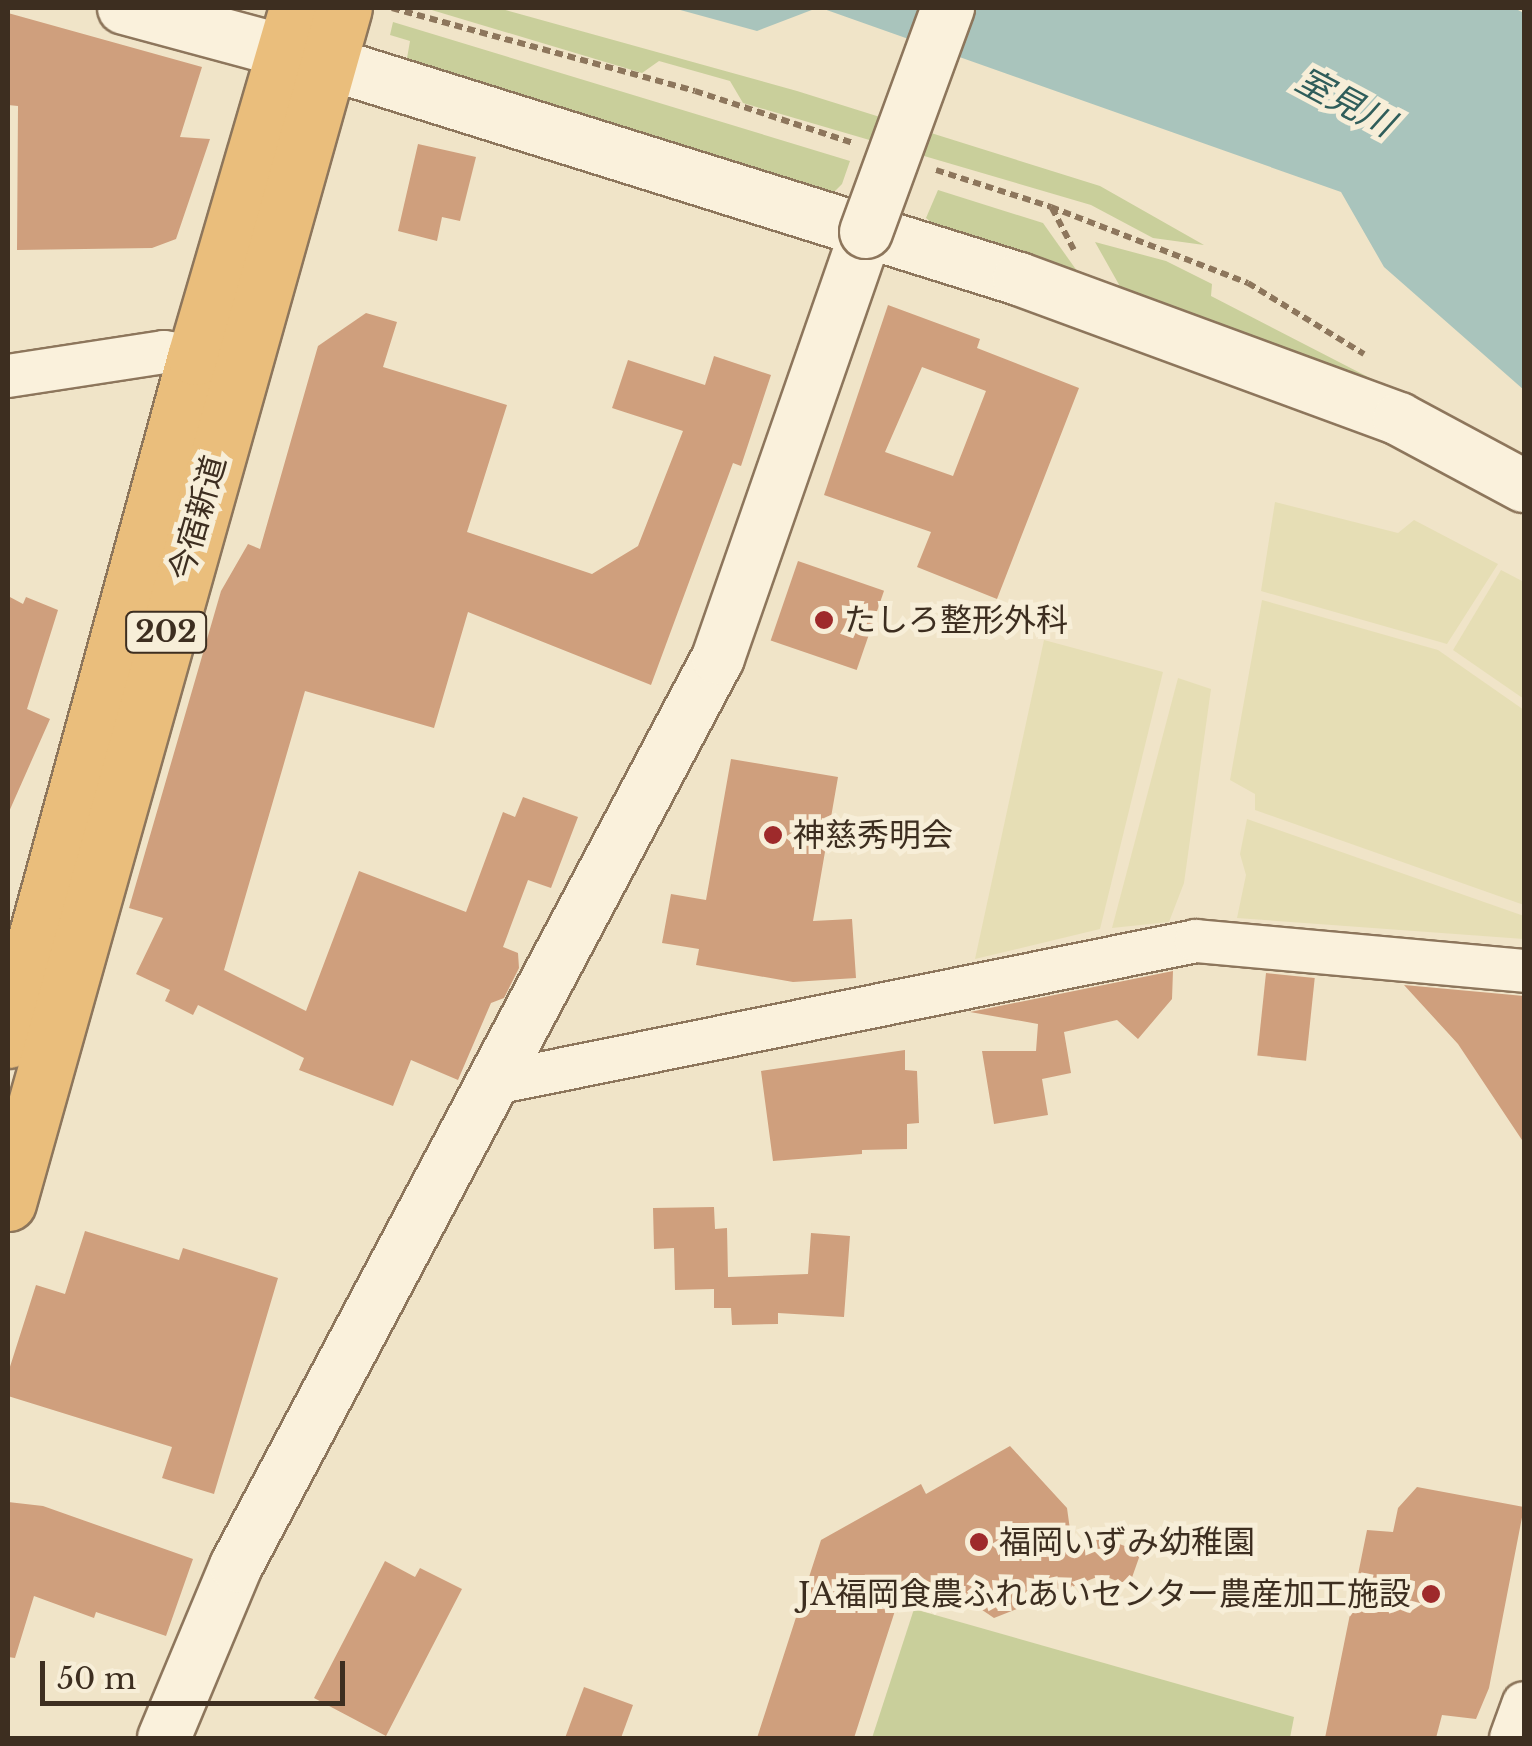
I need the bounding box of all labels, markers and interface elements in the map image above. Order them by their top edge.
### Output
water label: 室見川 [1289,59,1401,145]
street label: 今宿新道 [162,451,234,585]
place label: たしろ整形外科 [844,601,1068,639]
road number: 202 [124,607,208,657]
marker: たしろ整形外科 [813,609,835,631]
place label: 神慈秀明会 [793,816,953,854]
marker: 神慈秀明会 [762,824,784,846]
place label: 福岡いずみ幼稚園 [999,1523,1255,1561]
marker: 福岡いずみ幼稚園 [968,1531,990,1553]
place label: JA福岡食農ふれあいセンター農産加工施設 [798,1575,1411,1613]
marker: JA福岡食農ふれあいセンター農産加工施設 [1420,1583,1442,1605]
scale bar [45,1641,350,1703]
text: 50 m [57,1660,136,1697]

